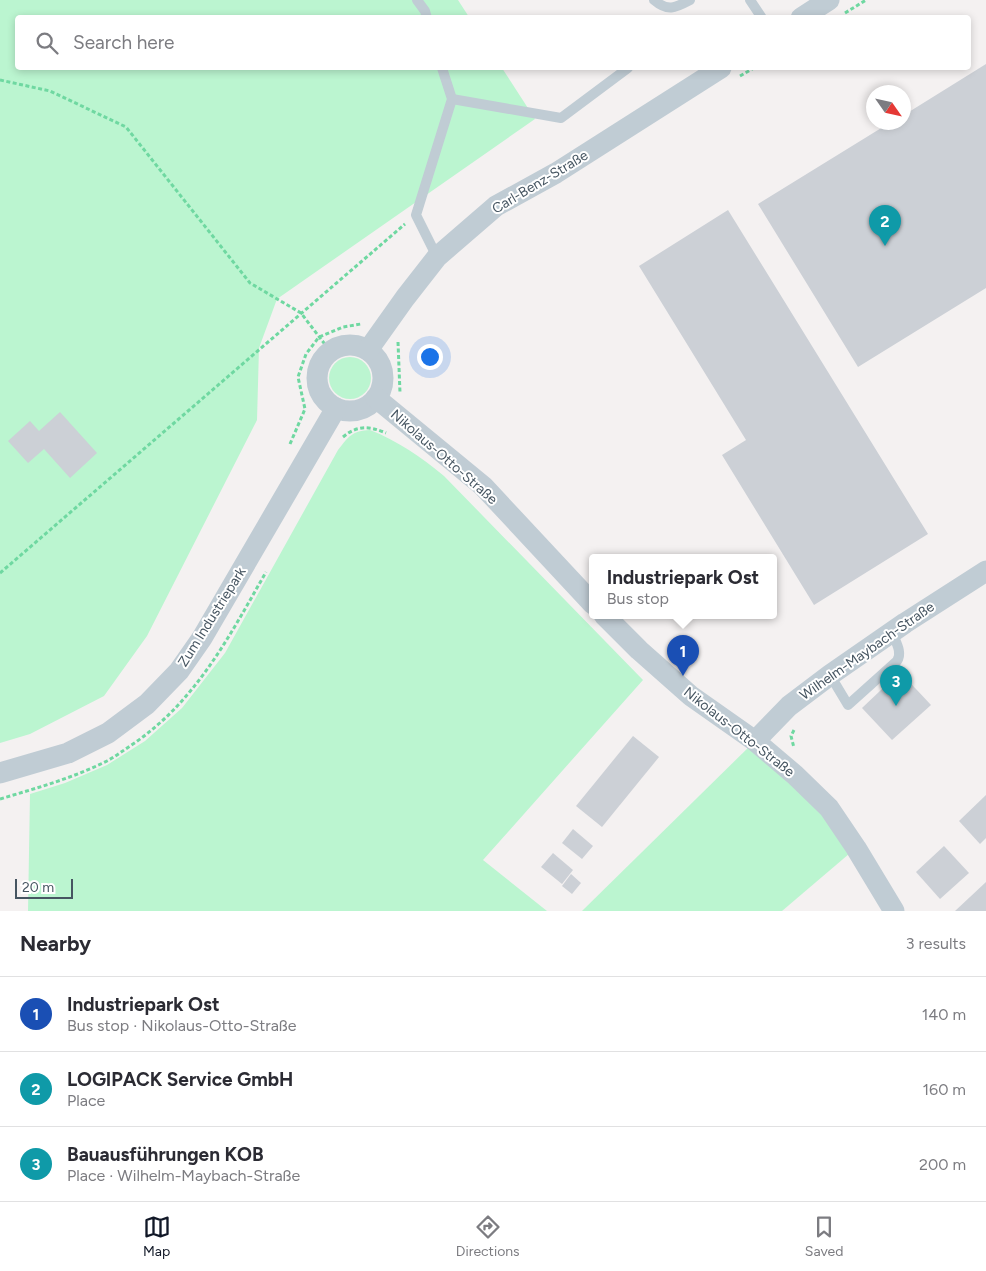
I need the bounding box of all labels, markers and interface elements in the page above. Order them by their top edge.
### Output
search box [15,15,971,70]
icon: search [33,29,61,57]
text: Search here [73,31,175,54]
north arrow [866,85,911,130]
street label: Carl-Benz-Straße [489,146,591,217]
pin: 2 [869,205,901,246]
your location [417,344,443,370]
street label: Nikolaus-Otto-Straße [387,406,501,508]
popup [589,554,777,619]
street label: Zum Industriepark [175,564,250,670]
text: Industriepark Ost [607,566,759,589]
text: Bus stop [607,589,669,608]
street label: Wilhelm-Maybach-Straße [797,598,938,704]
pin: 1 [667,635,699,676]
pin: 3 [880,665,912,706]
street label: Nikolaus-Otto-Straße [680,683,798,781]
scale bar [15,876,72,899]
text: 20 m [22,879,54,896]
text: Nearby [20,931,91,956]
text: 3 results [906,934,966,953]
text: Industriepark Ost [67,993,220,1016]
text: 1 [33,1005,39,1024]
text: 140 m [922,1005,966,1024]
text: Bus stop · Nikolaus-Otto-Straße [67,1016,297,1035]
text: LOGIPACK Service GmbH [67,1068,293,1091]
text: 2 [31,1080,41,1099]
text: 160 m [923,1080,966,1099]
text: Place [67,1091,105,1110]
text: Bauausführungen KOB [67,1143,264,1166]
text: 3 [32,1155,40,1174]
text: 200 m [919,1155,966,1174]
text: Place · Wilhelm-Maybach-Straße [67,1166,300,1185]
tab: Map [143,1213,171,1260]
tab: Directions [456,1213,520,1260]
tab: Saved [805,1213,843,1260]

